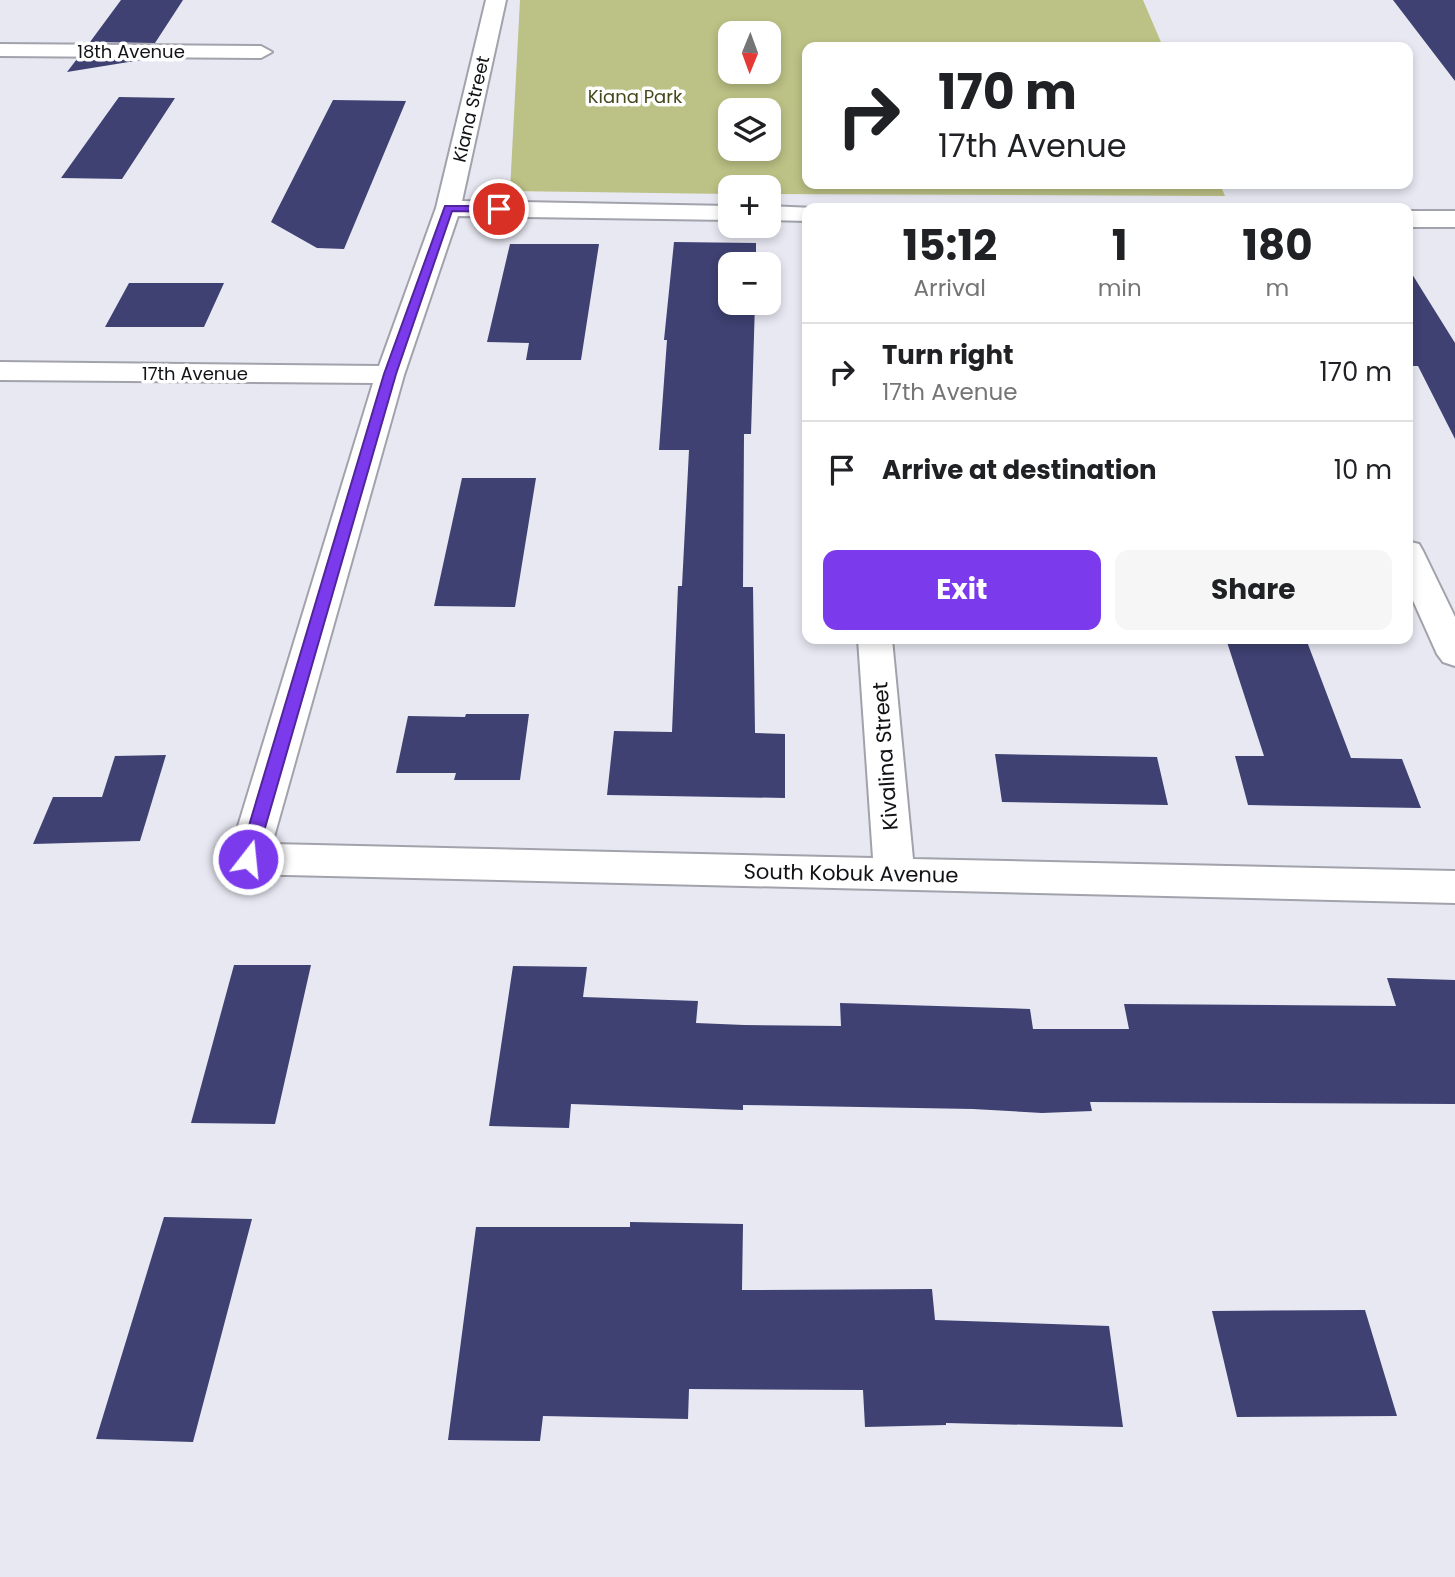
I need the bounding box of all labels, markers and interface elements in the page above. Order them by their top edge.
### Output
north arrow [718,21,780,84]
map controls [718,21,781,315]
street label: 18th Avenue [77,39,185,64]
street label: Kiana Street [447,53,495,165]
text: 170 m [938,58,1077,126]
icon: right [823,70,914,161]
park label: Kiana Park [588,84,683,109]
button: layers [718,98,781,161]
text: 17th Avenue [938,123,1127,168]
button: + [718,175,781,238]
pin [469,179,529,239]
icon: arrive [480,190,518,228]
text: 15:12 [902,216,997,275]
text: 1 [1112,216,1128,275]
text: 180 [1242,216,1313,275]
button: − [718,252,781,315]
text: Arrival [914,272,986,304]
text: min [1098,272,1142,304]
text: m [1265,272,1289,304]
text: Turn right [882,337,1014,373]
icon: right [823,353,861,391]
text: 170 m [1319,354,1392,390]
street label: 17th Avenue [142,361,248,386]
text: 17th Avenue [882,376,1018,408]
icon: arrive [823,451,861,489]
text: Arrive at destination [882,452,1157,488]
text: 10 m [1334,452,1392,488]
button: Exit [823,550,1101,630]
button: Share [1115,550,1392,630]
street label: Kivalina Street [865,681,905,831]
position arrow [211,822,285,896]
street label: South Kobuk Avenue [743,857,959,889]

